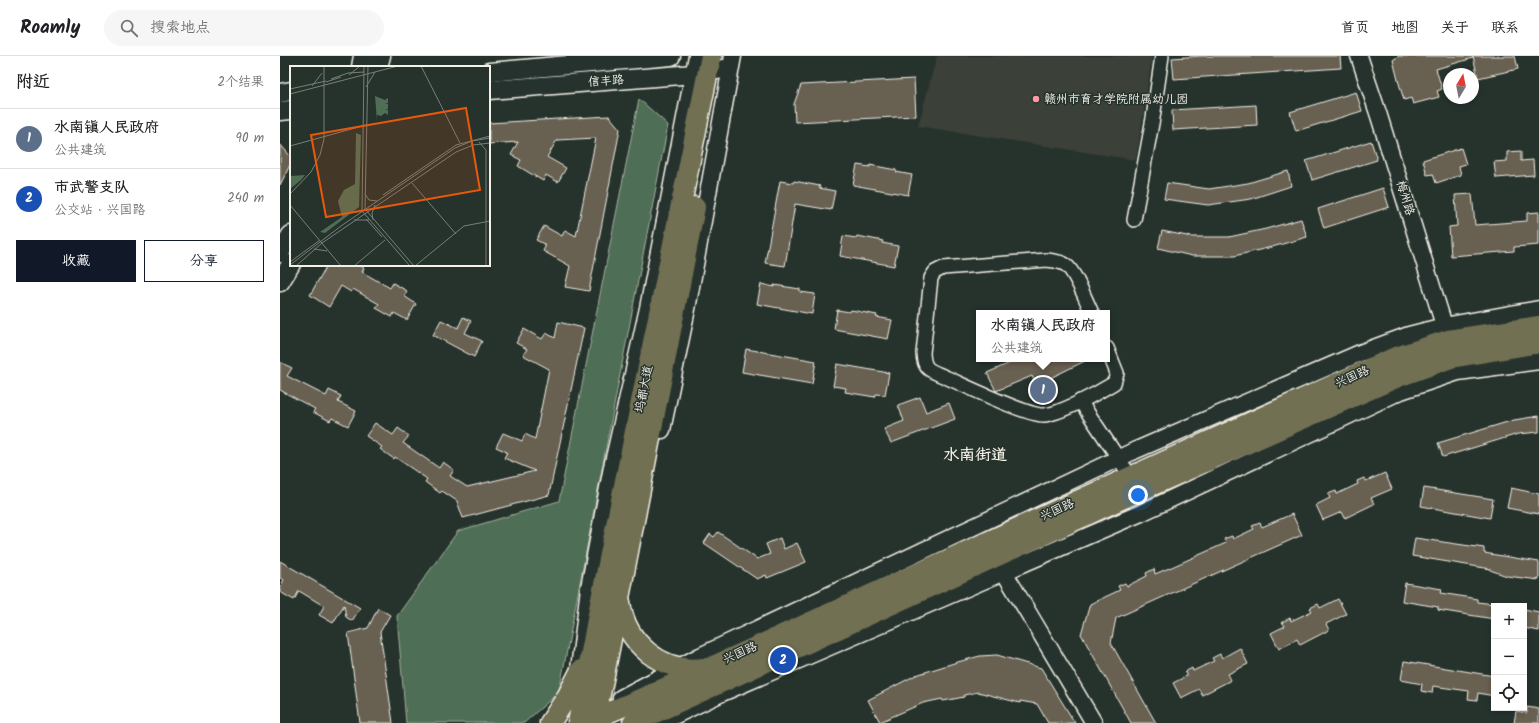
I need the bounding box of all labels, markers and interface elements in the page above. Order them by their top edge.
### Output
search box [104,10,384,46]
text: Roamly [20,13,80,43]
text: 搜索地点 [150,16,210,40]
icon: search [118,17,140,39]
text: 首页 [1341,17,1369,39]
text: 地图 [1391,17,1419,39]
text: 关于 [1441,17,1469,39]
text: 联系 [1491,17,1519,39]
inset map [290,66,490,266]
north arrow [1443,68,1479,104]
text: 附近 [16,69,50,96]
street label: 信丰路 [587,70,625,92]
text: 2个结果 [217,72,264,93]
place label: 赣州市育才学院附属幼儿园 [1044,90,1188,109]
marker: 赣州市育才学院附属幼儿园 [1031,94,1041,104]
text: 水南镇人民政府 [54,116,159,140]
text: 1 [27,128,31,149]
text: 90 m [236,128,264,149]
text: 公共建筑 [54,140,106,161]
text: 市武警支队 [54,176,129,200]
street label: 梅州路 [1391,178,1419,218]
text: 2 [25,188,33,209]
text: 240 m [227,188,264,209]
text: 公交站 · 兴国路 [54,200,146,221]
button: 收藏 [16,240,136,282]
button: 分享 [144,240,264,282]
popup [976,310,1110,362]
text: 水南镇人民政府 [990,314,1096,338]
text: 公共建筑 [990,338,1043,359]
street label: 兴国路 [1332,361,1372,393]
street label: 坞都大道 [630,364,658,414]
pin: 1 [1030,375,1056,405]
district label: 水南街道 [943,443,1007,468]
your location [1128,485,1148,505]
street label: 兴国路 [1037,494,1077,526]
map controls [1491,603,1527,711]
button: + [1491,603,1527,639]
street label: 兴国路 [720,637,760,669]
button: − [1491,639,1527,675]
pin: 2 [770,645,796,675]
button: locate [1491,675,1527,711]

